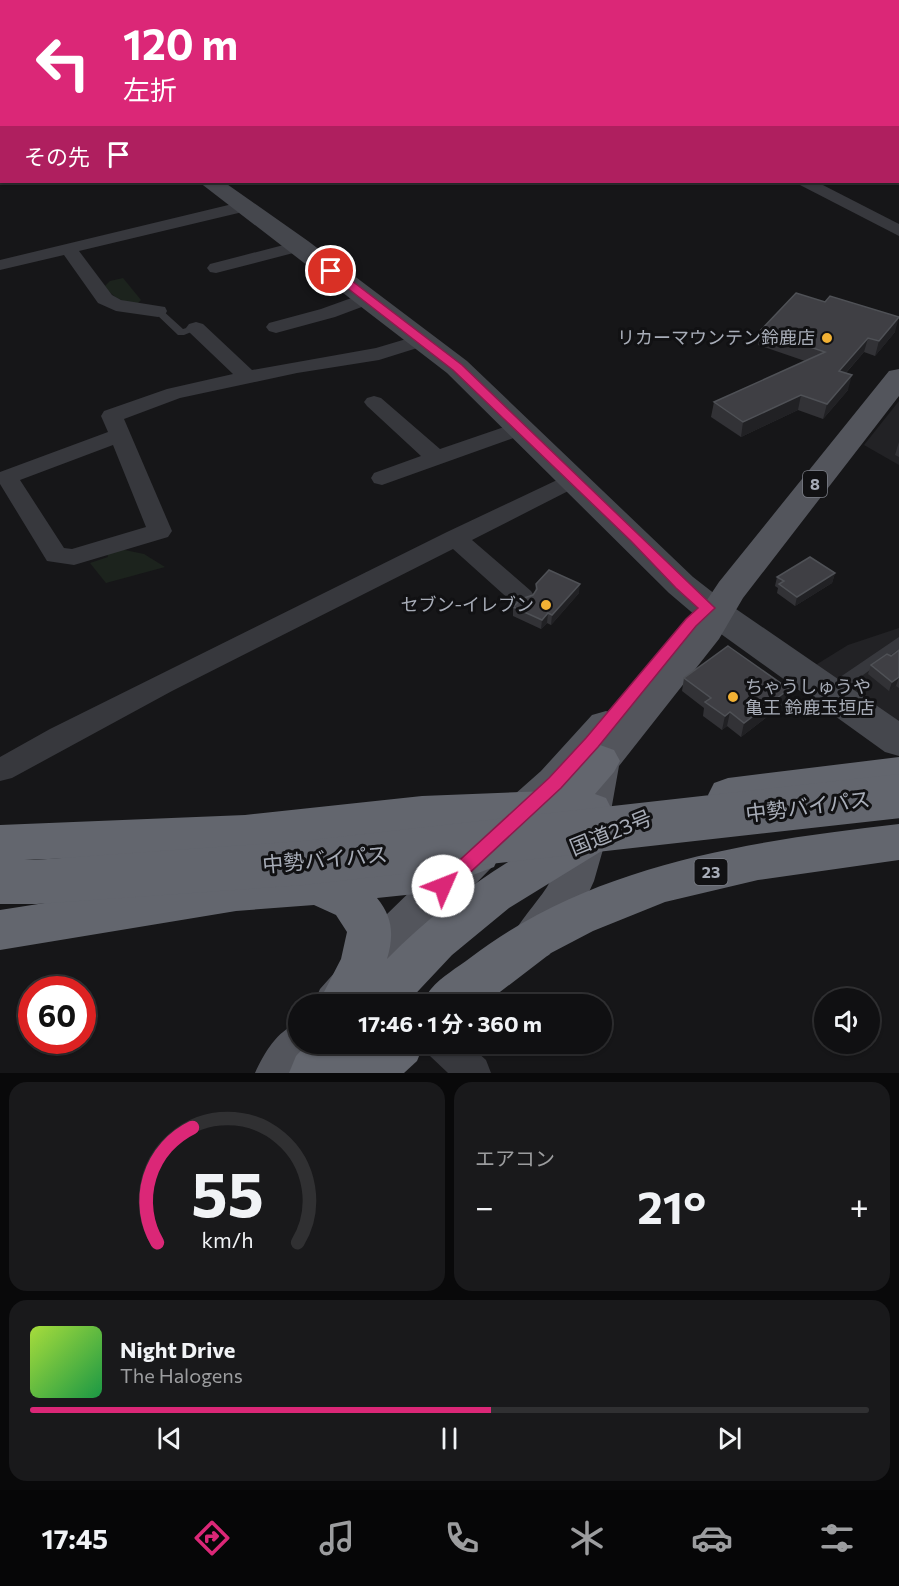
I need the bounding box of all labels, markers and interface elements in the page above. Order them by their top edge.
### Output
text: 120 m [123,17,238,69]
icon: left [24,24,102,102]
text: 左折 [123,73,177,106]
icon: arrive [102,138,135,171]
text: その先 [24,143,90,170]
pin [305,245,356,296]
icon: arrive [314,254,347,287]
place label: リカーマウンテン鈴鹿店 [617,326,815,348]
marker: リカーマウンテン鈴鹿店 [820,331,834,345]
road number: 8 [803,471,827,497]
place label: セブン-イレブン [400,593,534,615]
marker: セブン-イレブン [539,598,553,612]
place label: ちゃうしゅうや 亀王 鈴鹿玉垣店 [745,675,874,718]
marker: ちゃうしゅうや 亀王 鈴鹿玉垣店 [726,690,740,704]
street label: 中勢バイパス [744,785,872,826]
street label: 国道23号 [566,804,655,859]
street label: 中勢バイパス [261,841,389,876]
position arrow [411,854,475,918]
road number: 23 [694,859,728,885]
speed limit sign: 60 [18,976,96,1054]
map controls [814,988,880,1054]
button: sound [814,988,880,1054]
text: 17:46 · 1 分 · 360 m [358,1010,542,1037]
text: エアコン [475,1146,555,1170]
text: 55 [191,1154,263,1230]
text: 21° [637,1178,706,1233]
text: − [475,1185,494,1226]
text: + [850,1185,869,1226]
text: km/h [201,1227,253,1253]
text: Night Drive [120,1336,235,1363]
text: The Halogens [120,1363,243,1387]
icon: previous [153,1422,186,1455]
icon: pause [433,1422,466,1455]
icon: next [713,1422,746,1455]
icon: directions [191,1517,233,1559]
icon: music [316,1517,358,1559]
icon: phone [441,1517,483,1559]
icon: climate [566,1517,608,1559]
icon: car [691,1517,733,1559]
icon: filters [816,1517,858,1559]
text: 17:45 [41,1522,108,1555]

